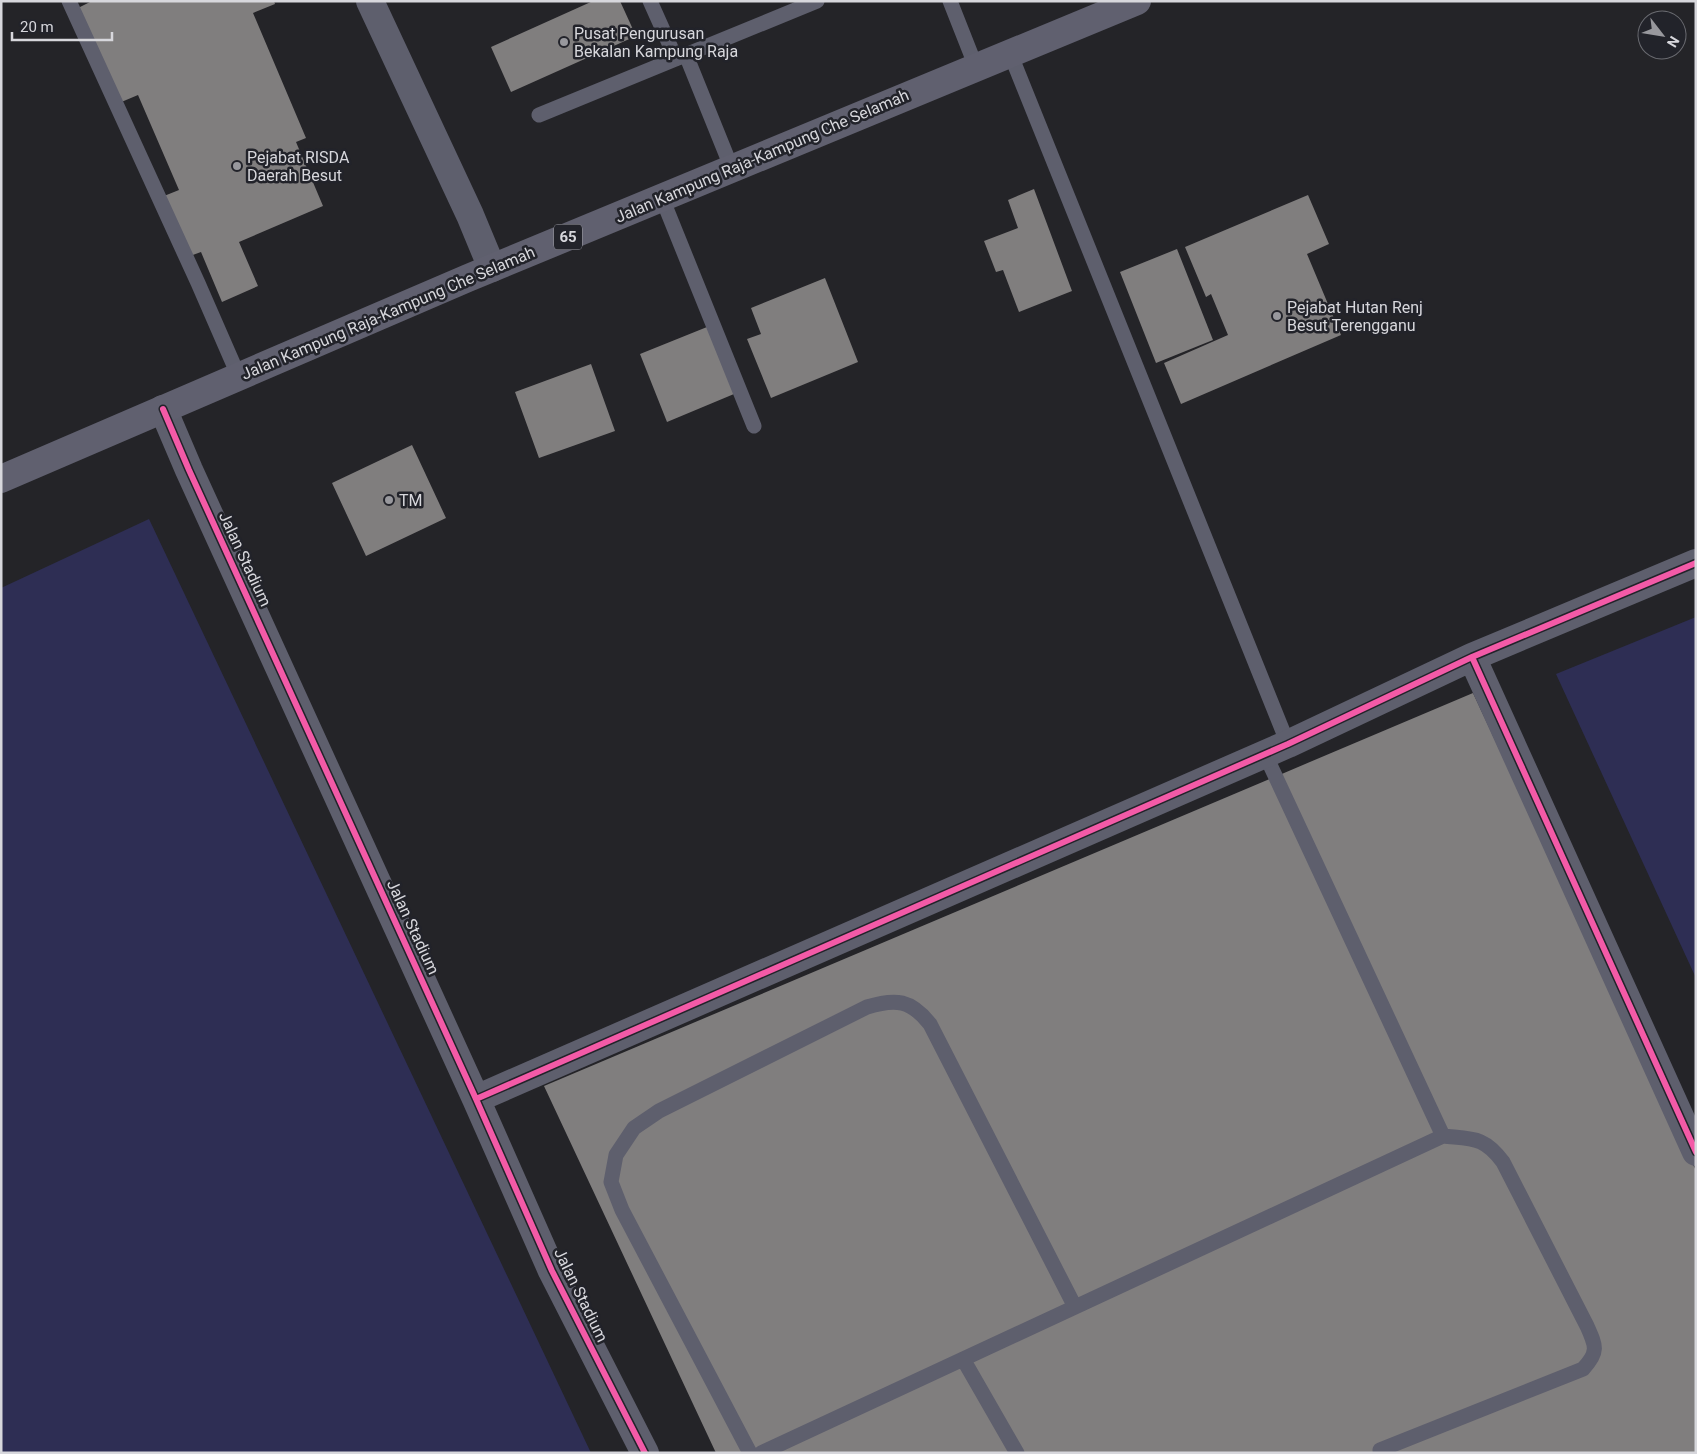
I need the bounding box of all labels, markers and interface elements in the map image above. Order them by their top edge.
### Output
scale bar [12,10,112,42]
north arrow [1637,10,1687,60]
text: 20 m [20,18,54,36]
place label: Pusat Pengurusan Bekalan Kampung Raja [574,24,738,61]
text: N [1664,33,1683,50]
marker: Pusat Pengurusan Bekalan Kampung Raja [558,36,570,48]
street label: Jalan Kampung Raja-Kampung Che Selamah [612,85,912,227]
place label: Pejabat RISDA Daerah Besut [247,148,350,185]
marker: Pejabat RISDA Daerah Besut [231,160,243,172]
road number: 65 [554,224,582,250]
street label: Jalan Kampung Raja-Kampung Che Selamah [238,242,538,384]
place label: Pejabat Hutan Renj Besut Terengganu [1287,298,1423,335]
marker: Pejabat Hutan Renj Besut Terengganu [1271,310,1283,322]
place label: TM [399,491,423,510]
marker: TM [383,494,395,506]
street label: Jalan Stadium [215,509,275,609]
street label: Jalan Stadium [383,877,443,977]
street label: Jalan Stadium [550,1245,612,1345]

